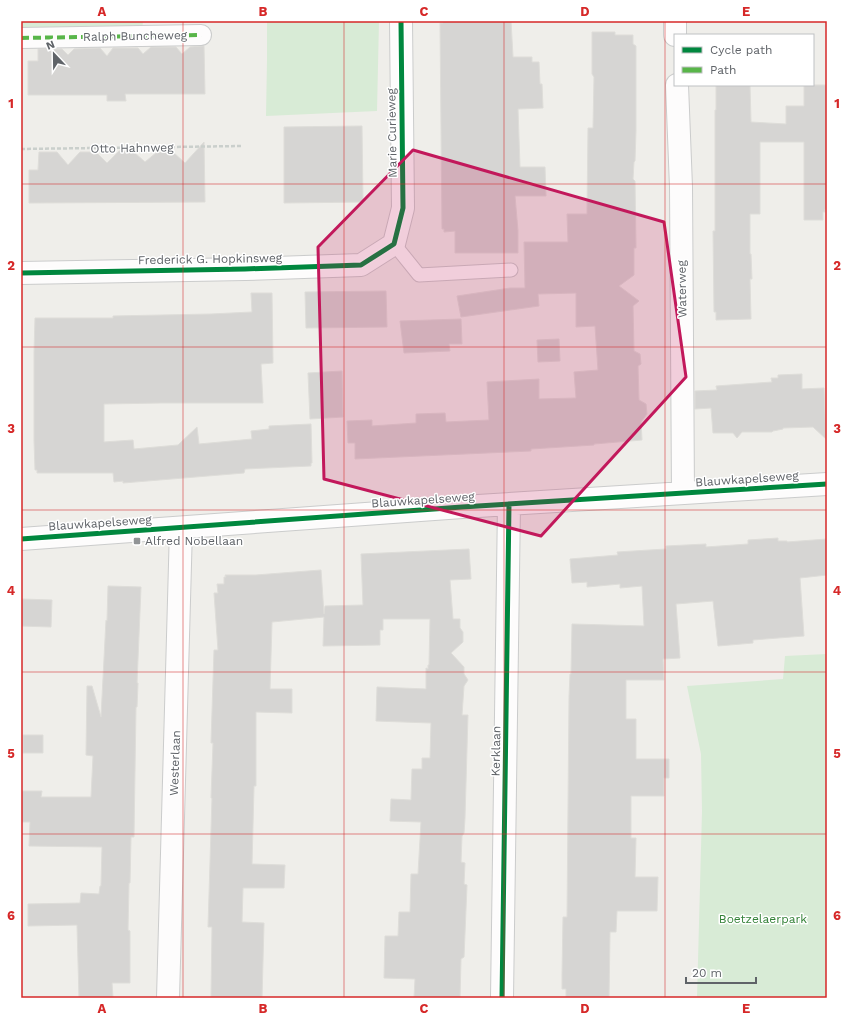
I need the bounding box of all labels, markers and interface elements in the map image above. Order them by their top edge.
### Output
text: A [98,4,107,19]
text: B [259,4,268,19]
text: C [420,4,429,19]
text: D [580,4,590,19]
text: E [742,4,750,19]
street label: Ralph Buncheweg [83,28,188,44]
north arrow [34,34,74,74]
legend [674,34,814,86]
text: N [44,38,57,53]
text: Cycle path [710,43,772,57]
text: Path [710,63,736,77]
street label: Marie Curieweg [384,87,400,178]
text: 1 [8,96,14,111]
text: 1 [834,96,840,111]
street label: Otto Hahnweg [90,140,174,156]
street label: Frederick G. Hopkinsweg [138,251,283,267]
text: 2 [7,258,15,273]
text: 2 [833,258,841,273]
street label: Waterweg [674,259,690,318]
text: 3 [7,421,15,436]
text: 3 [833,421,841,436]
street label: Blauwkapelseweg [695,468,800,490]
street label: Blauwkapelseweg [371,489,476,511]
street label: Blauwkapelseweg [48,512,153,534]
place label: Alfred Nobellaan [145,534,243,548]
marker: Alfred Nobellaan [132,536,142,546]
text: 4 [7,583,16,598]
text: 4 [833,583,842,598]
street label: Kerklaan [489,726,503,776]
street label: Westerlaan [167,730,183,796]
text: 5 [7,746,15,761]
text: 5 [833,746,841,761]
text: 6 [7,908,15,923]
text: 6 [833,908,841,923]
park label: Boetzelaerpark [719,912,807,926]
scale bar [686,959,756,985]
text: 20 m [692,966,722,980]
text: A [98,1001,107,1016]
text: B [259,1001,268,1016]
text: C [420,1001,429,1016]
text: D [580,1001,590,1016]
text: E [742,1001,750,1016]

